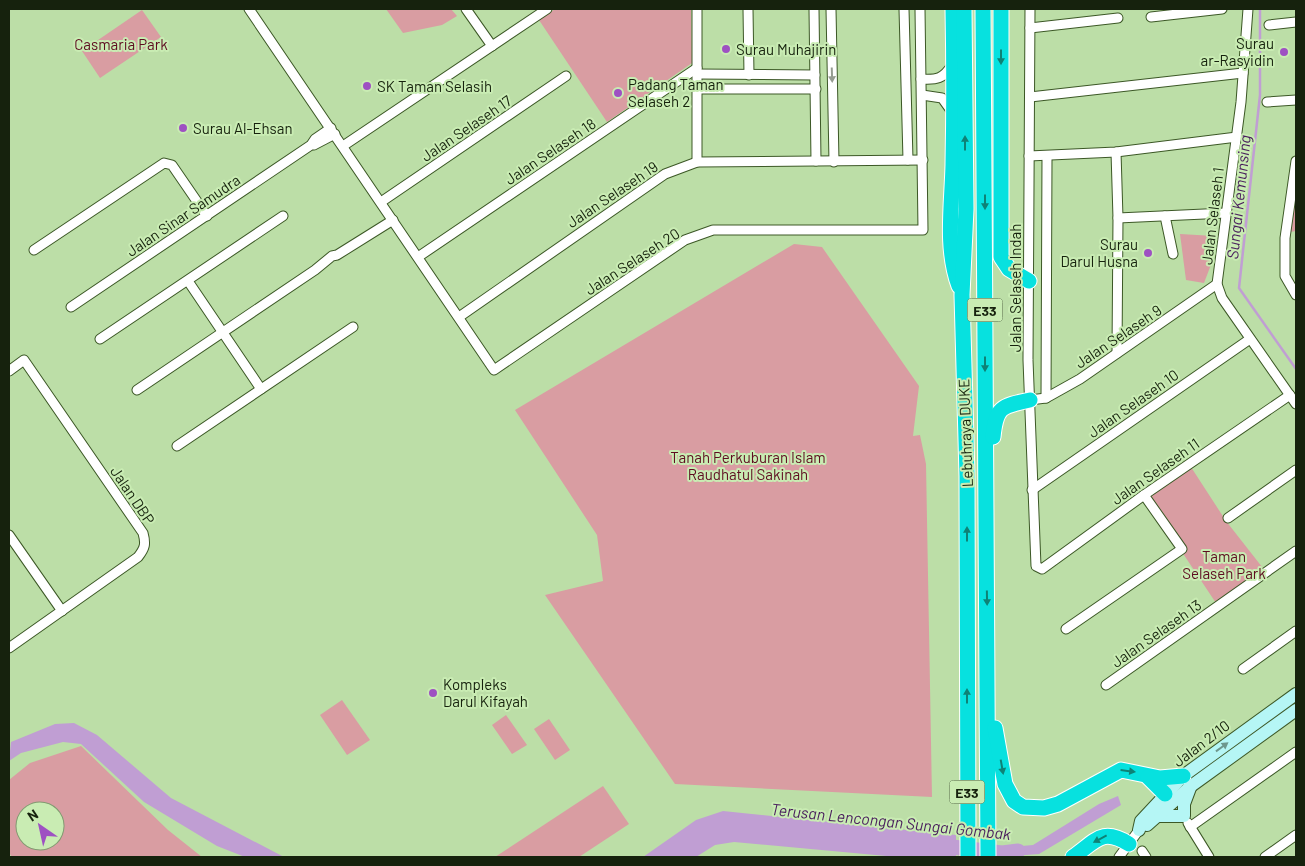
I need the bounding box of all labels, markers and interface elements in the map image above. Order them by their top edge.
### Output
place label: Surau ar-Rasyidin [1201,34,1274,69]
park label: Casmaria Park [74,35,168,53]
place label: Surau Muhajirin [736,40,836,58]
marker: Surau Muhajirin [720,43,732,55]
marker: Surau ar-Rasyidin [1278,46,1290,58]
one-way arrow [997,50,1005,66]
one-way arrow [828,67,836,83]
place label: Padang Taman Selaseh 2 [628,75,724,110]
place label: SK Taman Selasih [377,77,492,95]
marker: SK Taman Selasih [361,80,373,92]
marker: Padang Taman Selaseh 2 [612,87,624,99]
street label: Jalan Selaseh 17 [417,91,515,165]
street label: Jalan Selaseh 18 [501,114,599,188]
place label: Surau Al-Ehsan [193,119,293,137]
marker: Surau Al-Ehsan [177,122,189,134]
water label: Sungai Kemunsing [1222,134,1254,260]
one-way arrow [961,135,969,151]
street label: Jalan Selaseh 19 [563,157,661,231]
street label: Jalan Selaseh 1 [1197,166,1227,266]
street label: Jalan Sinar Samudra [123,170,243,260]
one-way arrow [981,194,989,210]
street label: Jalan Selaseh 20 [581,224,683,298]
street label: Jalan Selaseh Indah [1006,224,1024,352]
place label: Surau Darul Husna [1060,235,1138,270]
marker: Surau Darul Husna [1142,247,1154,259]
road number: E33 [968,298,1002,322]
street label: Jalan Selaseh 9 [1071,300,1165,372]
one-way arrow [981,356,989,372]
street label: Jalan Selaseh 10 [1084,365,1182,441]
street label: Lebuhraya DUKE [954,378,976,488]
street label: Jalan Selaseh 11 [1108,434,1202,508]
park label: Tanah Perkuburan Islam Raudhatul Sakinah [670,448,826,483]
street label: Jalan DBP [107,463,159,528]
one-way arrow [963,526,971,542]
park label: Taman Selaseh Park [1182,547,1266,582]
one-way arrow [984,590,992,606]
street label: Jalan Selaseh 13 [1108,595,1204,671]
place label: Kompleks Darul Kifayah [443,675,528,710]
marker: Kompleks Darul Kifayah [427,687,439,699]
one-way arrow [963,688,971,704]
street label: Jalan 2/10 [1169,716,1233,770]
one-way arrow [1215,742,1228,753]
one-way arrow [998,760,1006,776]
one-way arrow [1121,767,1137,775]
road number: E33 [950,780,984,804]
water label: Terusan Lencongan Sungai Gombak [770,799,1012,843]
north arrow [15,801,65,851]
text: N [24,805,41,824]
one-way arrow [1093,835,1107,843]

